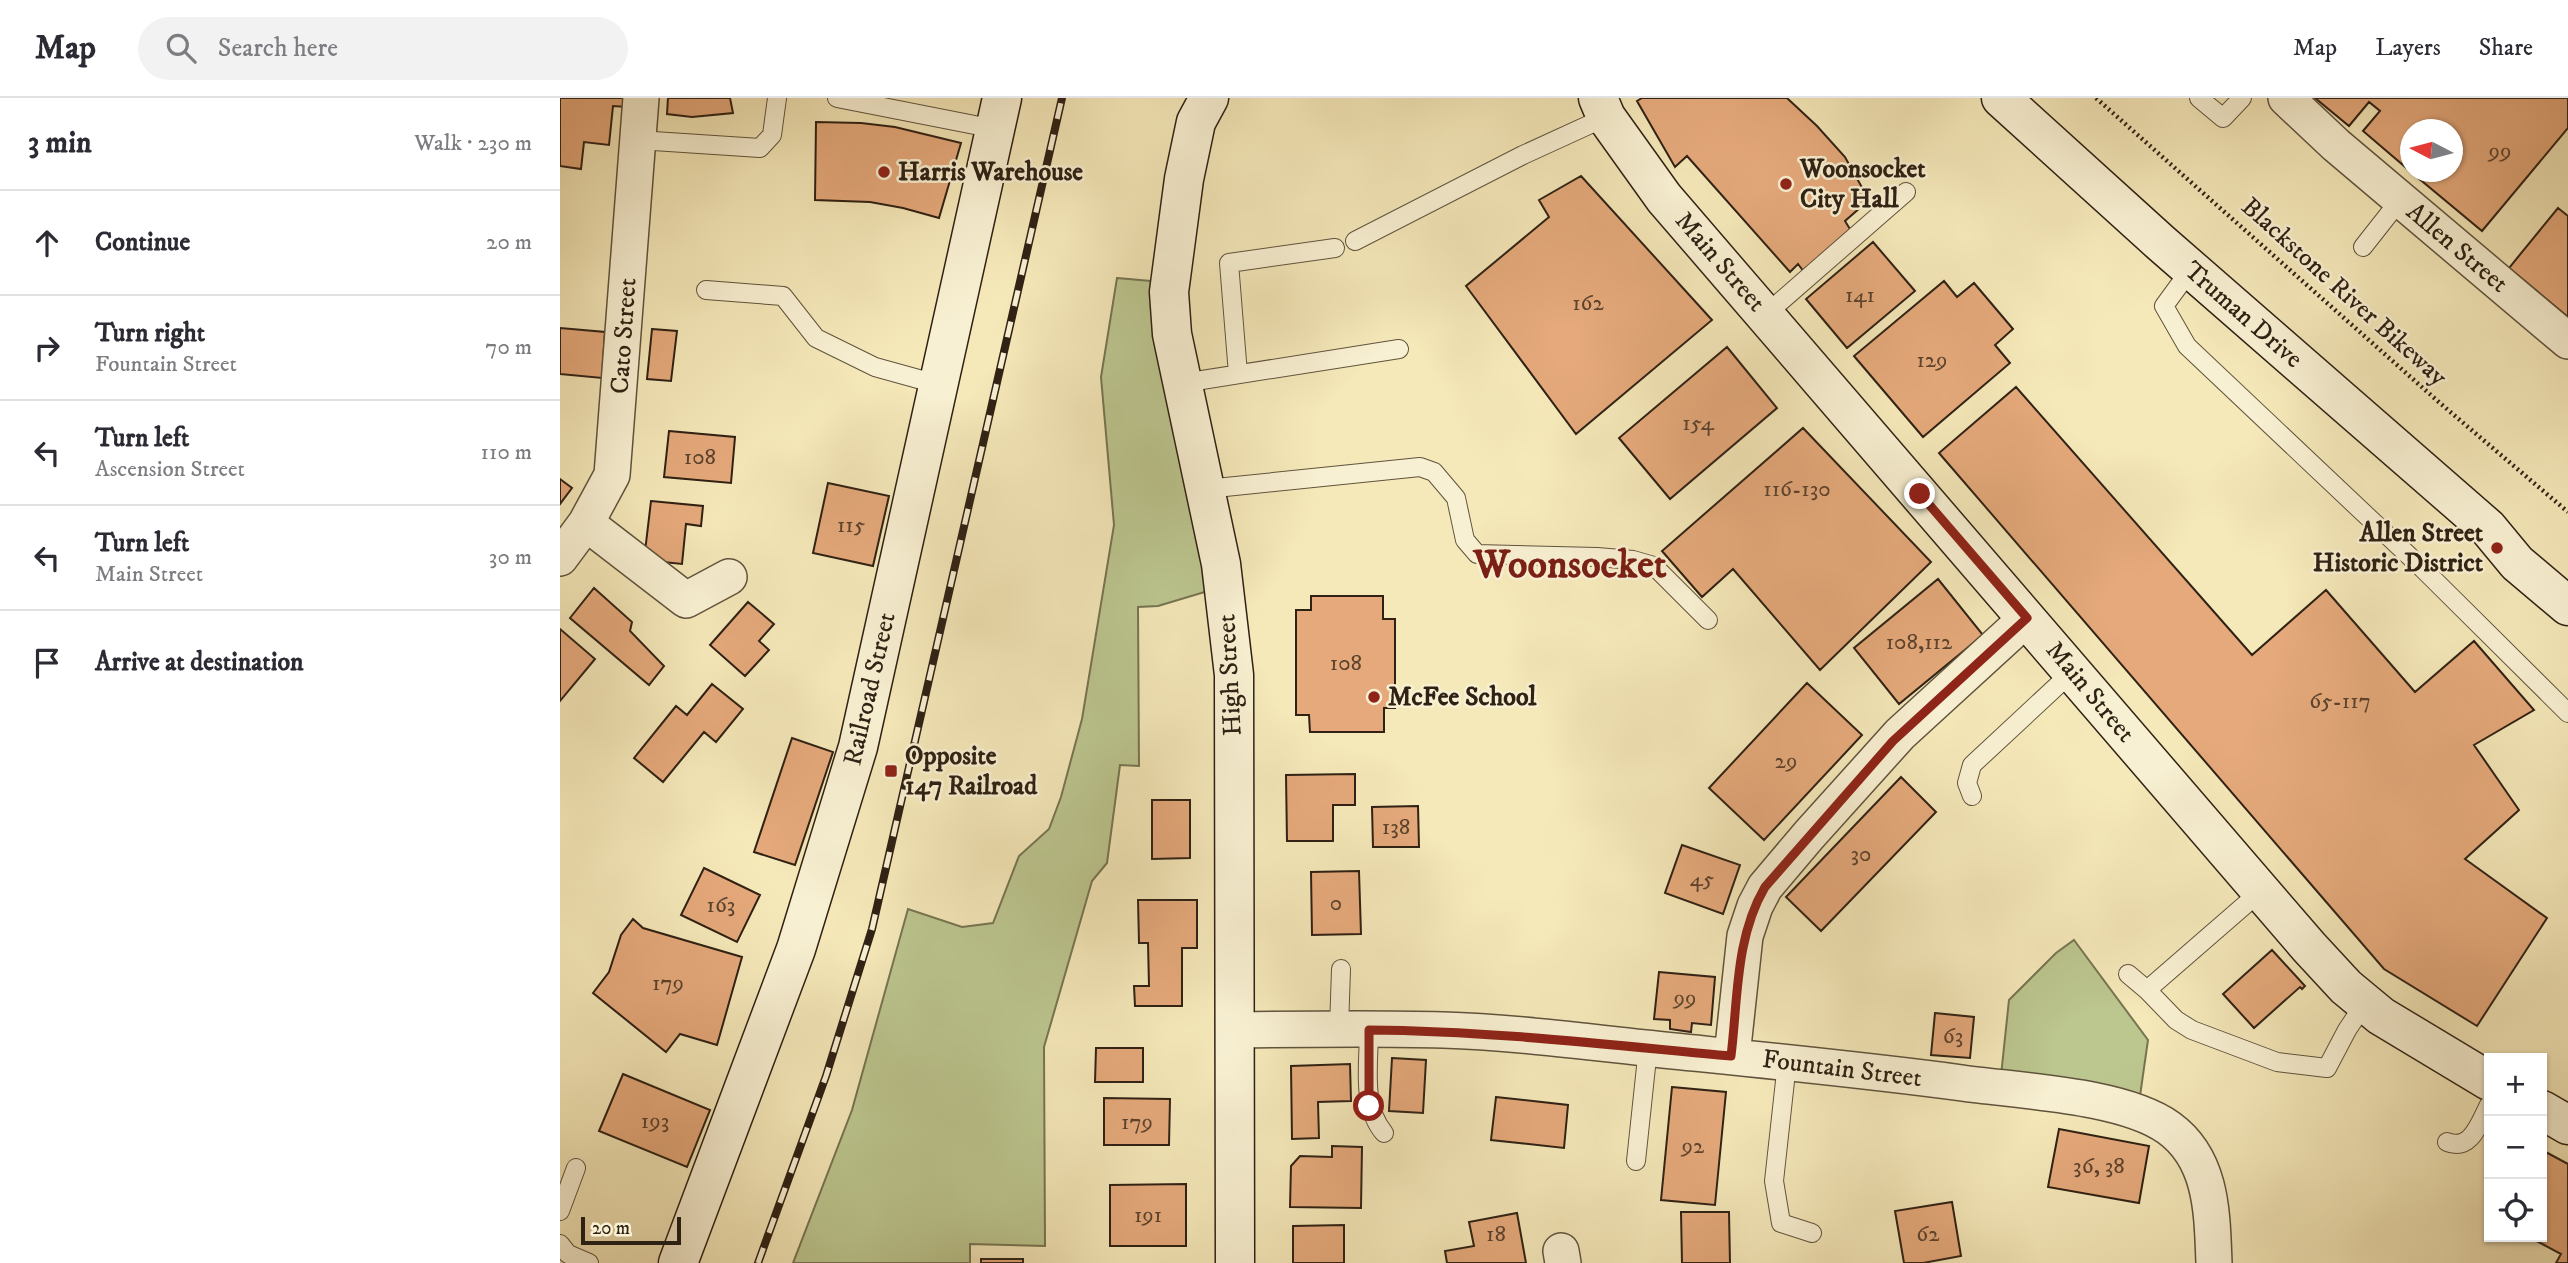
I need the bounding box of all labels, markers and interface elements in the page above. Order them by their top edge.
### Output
search box [138,17,628,80]
text: Map [35,28,96,69]
icon: search [162,29,200,67]
text: Search here [218,32,338,65]
text: Map [2293,33,2337,63]
text: Layers [2375,33,2441,63]
text: Share [2479,33,2533,63]
north arrow [2400,119,2463,182]
text: 3 min [28,125,92,162]
text: Walk · 230 m [414,129,532,158]
house number: 99 [2488,137,2511,166]
place label: Woonsocket City Hall [1799,153,1926,216]
place label: Harris Warehouse [898,156,1083,189]
marker: Harris Warehouse [876,164,892,180]
marker: Woonsocket City Hall [1778,176,1794,192]
street label: Blackstone River Bikeway [2234,191,2455,394]
street label: Allen Street [2399,196,2515,300]
street label: Main Street [1667,205,1773,319]
icon: ahead [28,224,66,262]
text: Continue [95,226,190,259]
text: 20 m [486,228,532,257]
street label: Truman Drive [2177,254,2309,376]
street label: Cato Street [603,277,645,395]
house number: 141 [1845,281,1875,310]
house number: 162 [1572,289,1605,318]
text: Turn right [95,317,205,350]
icon: right [28,329,66,367]
text: 70 m [485,333,532,362]
house number: 129 [1916,346,1948,375]
text: Fountain Street [95,350,237,379]
house number: 154 [1682,409,1715,438]
text: Turn left [95,422,189,455]
icon: left [28,434,66,472]
text: 110 m [481,438,532,467]
house number: 108 [684,443,716,472]
text: Ascension Street [95,455,245,484]
house number: 116-130 [1763,475,1831,504]
route end [1904,478,1935,509]
house number: 115 [837,511,865,540]
place label: Allen Street Historic District [2313,517,2484,580]
text: Turn left [95,527,189,560]
icon: left [28,539,66,577]
marker: Allen Street Historic District [2489,540,2505,556]
district label: Woonsocket [1472,541,1667,591]
text: 30 m [489,543,532,572]
text: Main Street [95,560,203,589]
street label: Railroad Street [836,609,904,769]
street label: High Street [1210,613,1250,737]
house number: 108,112 [1886,628,1953,657]
street label: Main Street [2038,635,2142,749]
icon: arrive [28,644,66,682]
text: Arrive at destination [95,646,304,679]
house number: 108 [1330,649,1362,678]
place label: McFee School [1388,681,1537,714]
house number: 65-117 [2309,687,2371,716]
marker: McFee School [1366,689,1382,705]
place label: Opposite 147 Railroad [905,740,1038,803]
house number: 29 [1775,747,1797,776]
marker: Opposite 147 Railroad [883,763,899,779]
house number: 138 [1382,813,1410,842]
house number: 30 [1851,840,1871,869]
house number: 45 [1690,865,1714,894]
house number: 0 [1330,889,1342,918]
house number: 163 [707,891,735,920]
house number: 179 [652,969,684,998]
house number: 99 [1673,984,1696,1013]
house number: 63 [1943,1022,1963,1051]
street label: Fountain Street [1760,1043,1924,1095]
map controls [2484,1053,2547,1242]
button: + [2484,1053,2547,1116]
route start [1353,1090,1384,1121]
house number: 193 [641,1107,669,1136]
house number: 179 [1121,1108,1153,1137]
button: − [2484,1116,2547,1179]
house number: 92 [1681,1132,1705,1161]
house number: 36, 38 [2073,1152,2125,1181]
button: locate [2484,1179,2547,1242]
house number: 191 [1134,1201,1162,1230]
scale bar [581,1214,681,1246]
text: 20 m [592,1217,630,1240]
house number: 18 [1486,1220,1506,1249]
house number: 62 [1916,1220,1940,1249]

